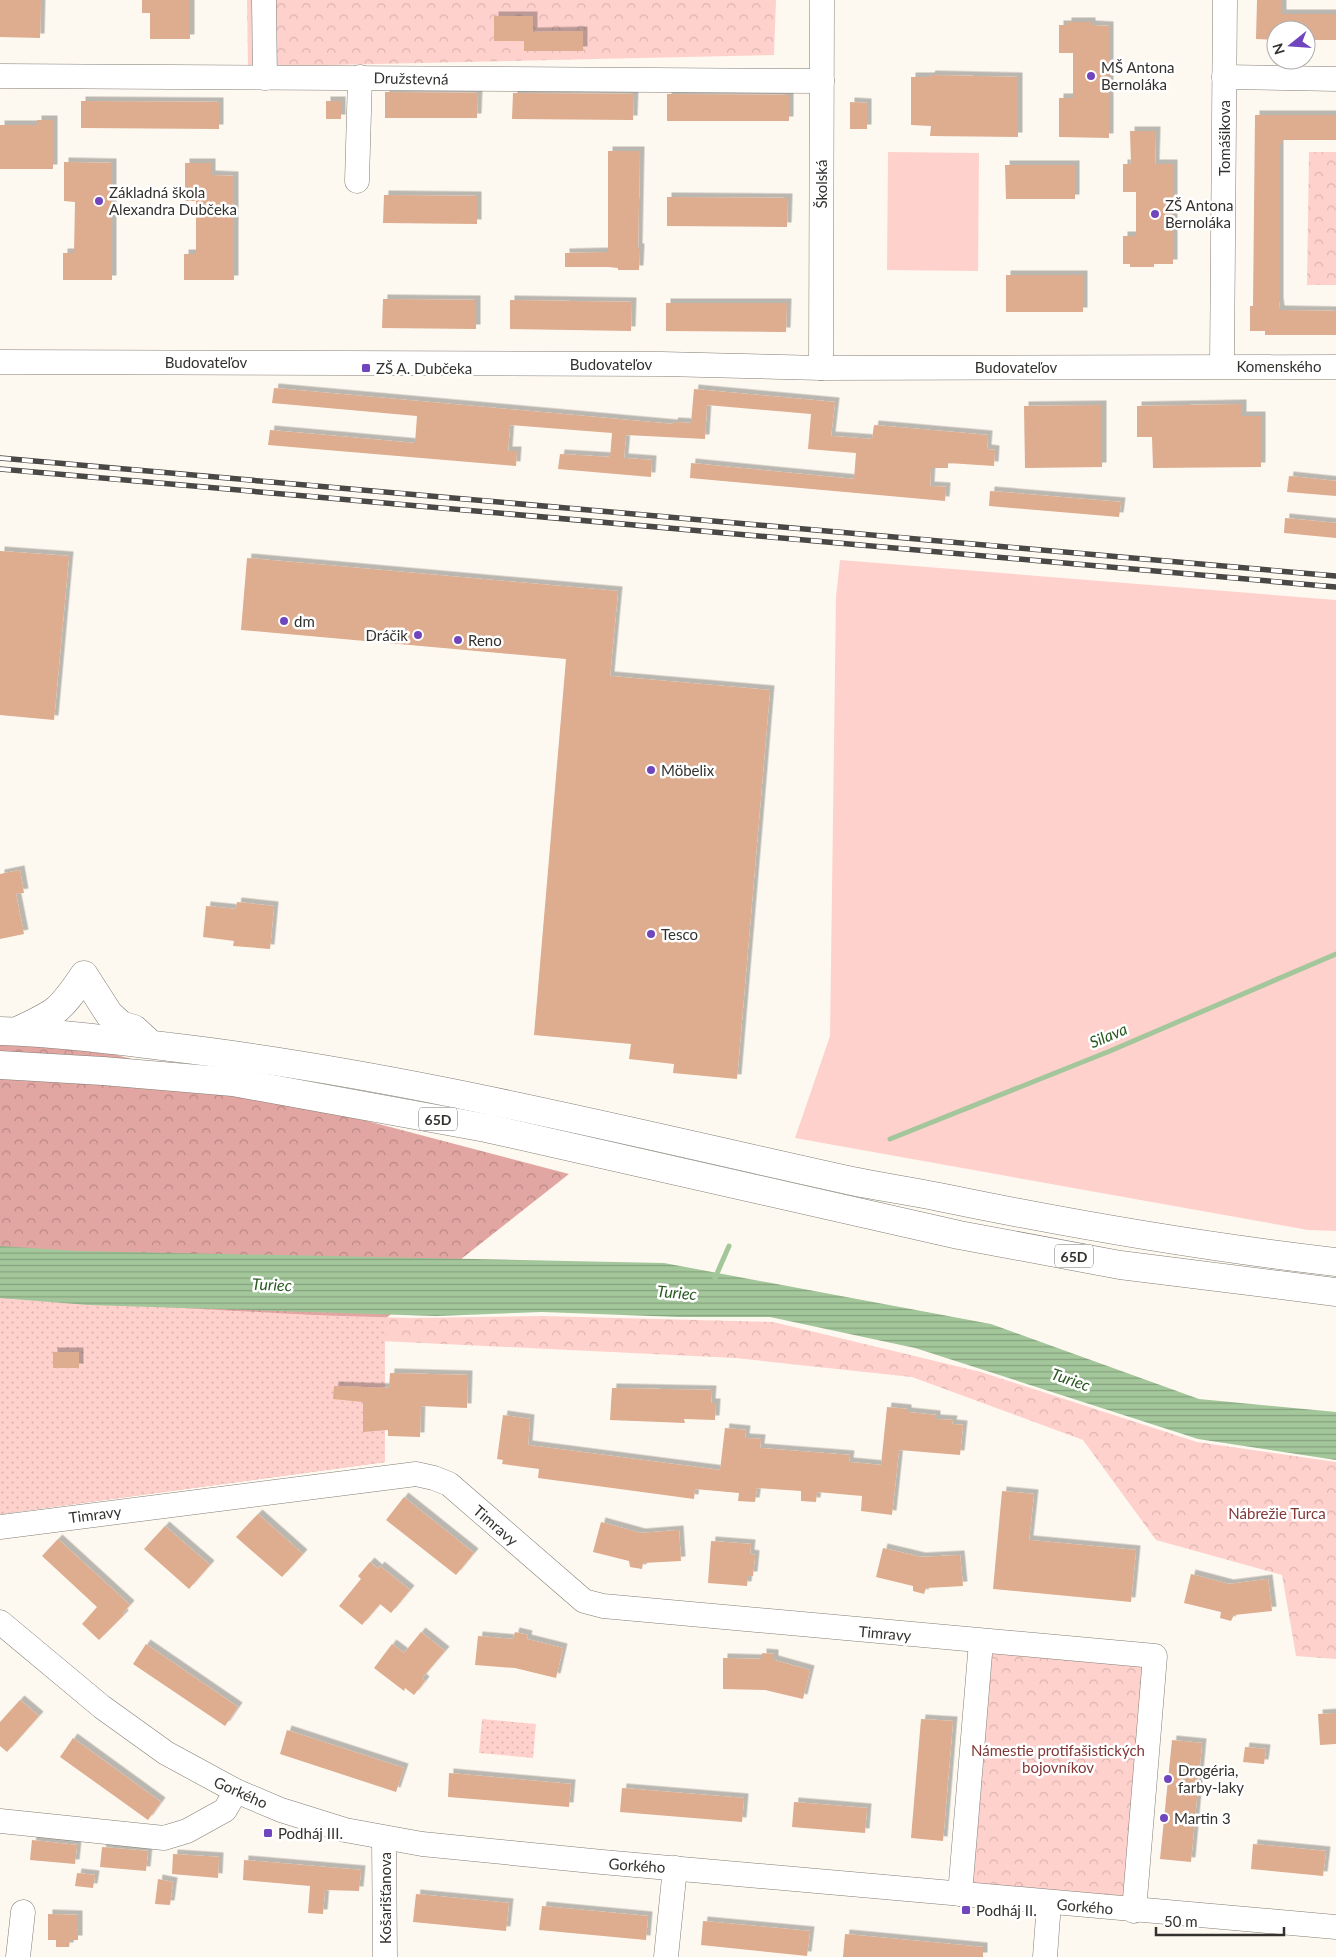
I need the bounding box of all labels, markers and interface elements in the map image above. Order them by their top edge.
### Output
north arrow [1266,20,1316,70]
text: N [1268,41,1288,57]
place label: MŠ Antona Bernoláka [1101,58,1174,93]
street label: Družstevná [373,68,449,88]
marker: MŠ Antona Bernoláka [1085,70,1097,82]
street label: Tomášikova [1215,100,1233,176]
street label: Školská [812,160,830,208]
place label: Základná škola Alexandra Dubčeka [109,183,237,218]
marker: Základná škola Alexandra Dubčeka [93,195,105,207]
place label: ZŠ Antona Bernoláka [1165,196,1234,231]
marker: ZŠ Antona Bernoláka [1149,208,1161,220]
street label: Budovateľov [165,353,247,371]
street label: Budovateľov [570,355,652,373]
street label: Komenského [1237,357,1321,375]
street label: Budovateľov [975,358,1057,376]
place label: ZŠ A. Dubčeka [376,359,472,377]
marker: ZŠ A. Dubčeka [360,362,372,374]
place label: dm [294,612,315,630]
marker: dm [278,615,290,627]
place label: Dráčik [366,626,408,644]
marker: Dráčik [412,629,424,641]
place label: Reno [468,631,502,649]
marker: Reno [452,634,464,646]
place label: Möbelix [661,761,715,779]
marker: Möbelix [645,764,657,776]
place label: Tesco [661,925,698,943]
marker: Tesco [645,928,657,940]
water label: Silava [1086,1019,1130,1051]
road number: 65D [419,1108,457,1130]
road number: 65D [1055,1244,1093,1268]
water label: Turiec [252,1274,292,1294]
water label: Turiec [656,1281,698,1303]
water label: Turiec [1049,1364,1093,1394]
street label: Timravy [470,1501,522,1549]
street label: Timravy [68,1502,123,1526]
park label: Nábrežie Turca [1228,1504,1326,1522]
street label: Timravy [858,1622,912,1644]
park label: Námestie protifašistických bojovníkov [971,1741,1145,1776]
place label: Drogéria, farby-laky [1178,1761,1244,1796]
street label: Gorkého [211,1772,271,1812]
marker: Drogéria, farby-laky [1162,1773,1174,1785]
place label: Martin 3 [1174,1809,1231,1827]
marker: Martin 3 [1158,1812,1170,1824]
place label: Podháj III. [278,1824,343,1842]
marker: Podháj III. [262,1827,274,1839]
street label: Košarišťanova [376,1852,394,1944]
street label: Gorkého [608,1854,666,1876]
street label: Gorkého [1056,1895,1114,1917]
place label: Podháj II. [976,1901,1037,1919]
marker: Podháj II. [960,1904,972,1916]
scale bar [1156,1904,1284,1936]
text: 50 m [1164,1912,1198,1930]

